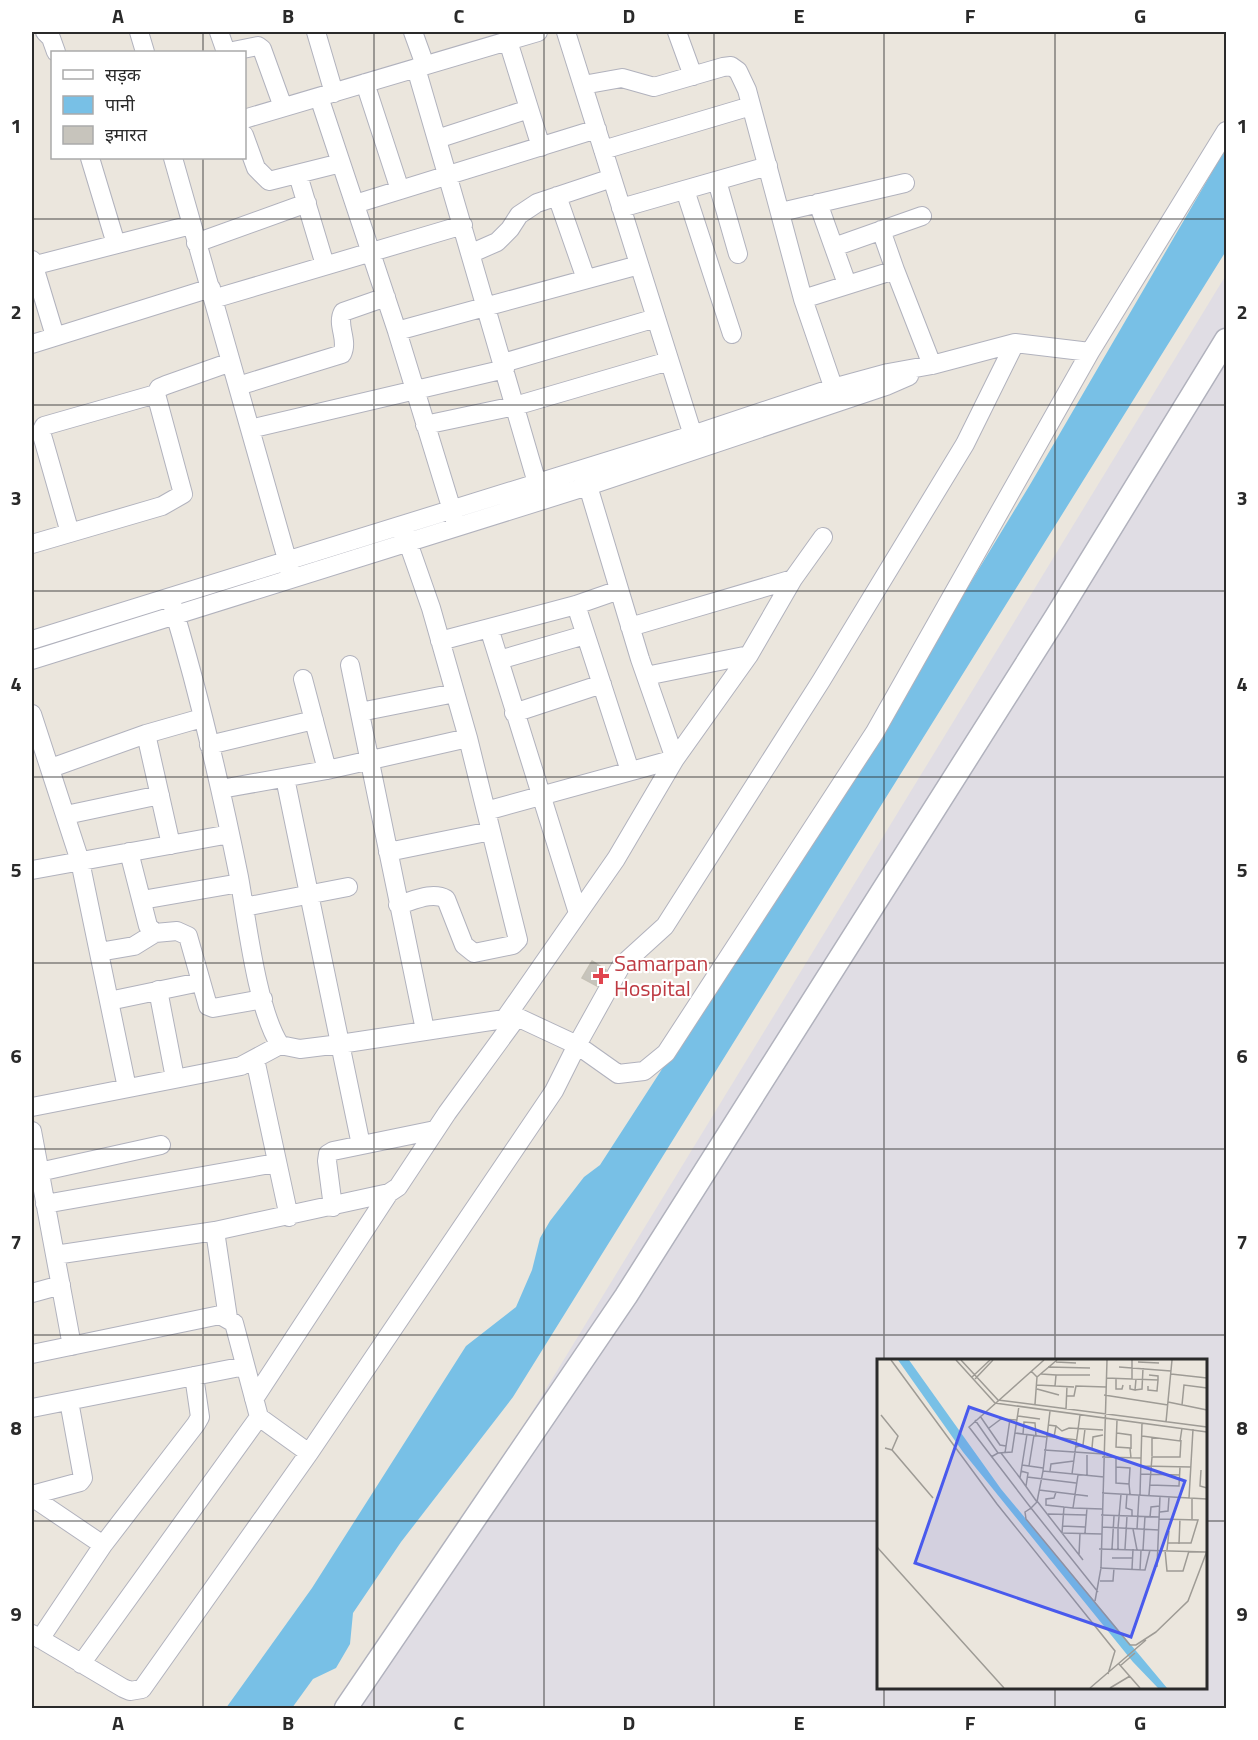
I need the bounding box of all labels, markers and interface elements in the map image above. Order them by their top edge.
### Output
text: A [112,0,124,31]
text: B [282,0,294,31]
text: C [454,0,465,31]
text: D [623,0,635,31]
text: E [793,0,805,31]
text: F [965,0,976,31]
text: G [1134,0,1146,31]
legend [51,51,246,159]
text: सड़क [105,61,142,88]
text: पानी [105,91,135,118]
text: 1 [10,110,22,141]
text: 1 [1236,110,1248,141]
text: इमारत [105,121,148,148]
text: 2 [10,296,22,327]
text: 2 [1236,296,1248,327]
text: 3 [10,482,22,513]
text: 3 [1236,482,1248,513]
text: 4 [10,668,22,699]
text: 4 [1236,668,1248,699]
text: 5 [10,854,22,885]
text: 5 [1236,854,1248,885]
place label: Samarpan Hospital [614,946,708,1005]
marker: Samarpan Hospital [592,967,610,985]
text: 6 [10,1040,22,1071]
text: 6 [1236,1040,1248,1071]
text: 7 [10,1226,22,1257]
text: 7 [1236,1226,1248,1257]
inset map [877,1359,1207,1689]
text: 8 [10,1412,22,1443]
text: 8 [1236,1412,1248,1443]
text: 9 [10,1598,22,1629]
text: 9 [1236,1598,1248,1629]
text: A [112,1707,124,1738]
text: B [282,1707,294,1738]
text: C [454,1707,465,1738]
text: D [623,1707,635,1738]
text: E [793,1707,805,1738]
text: F [965,1707,976,1738]
text: G [1134,1707,1146,1738]

